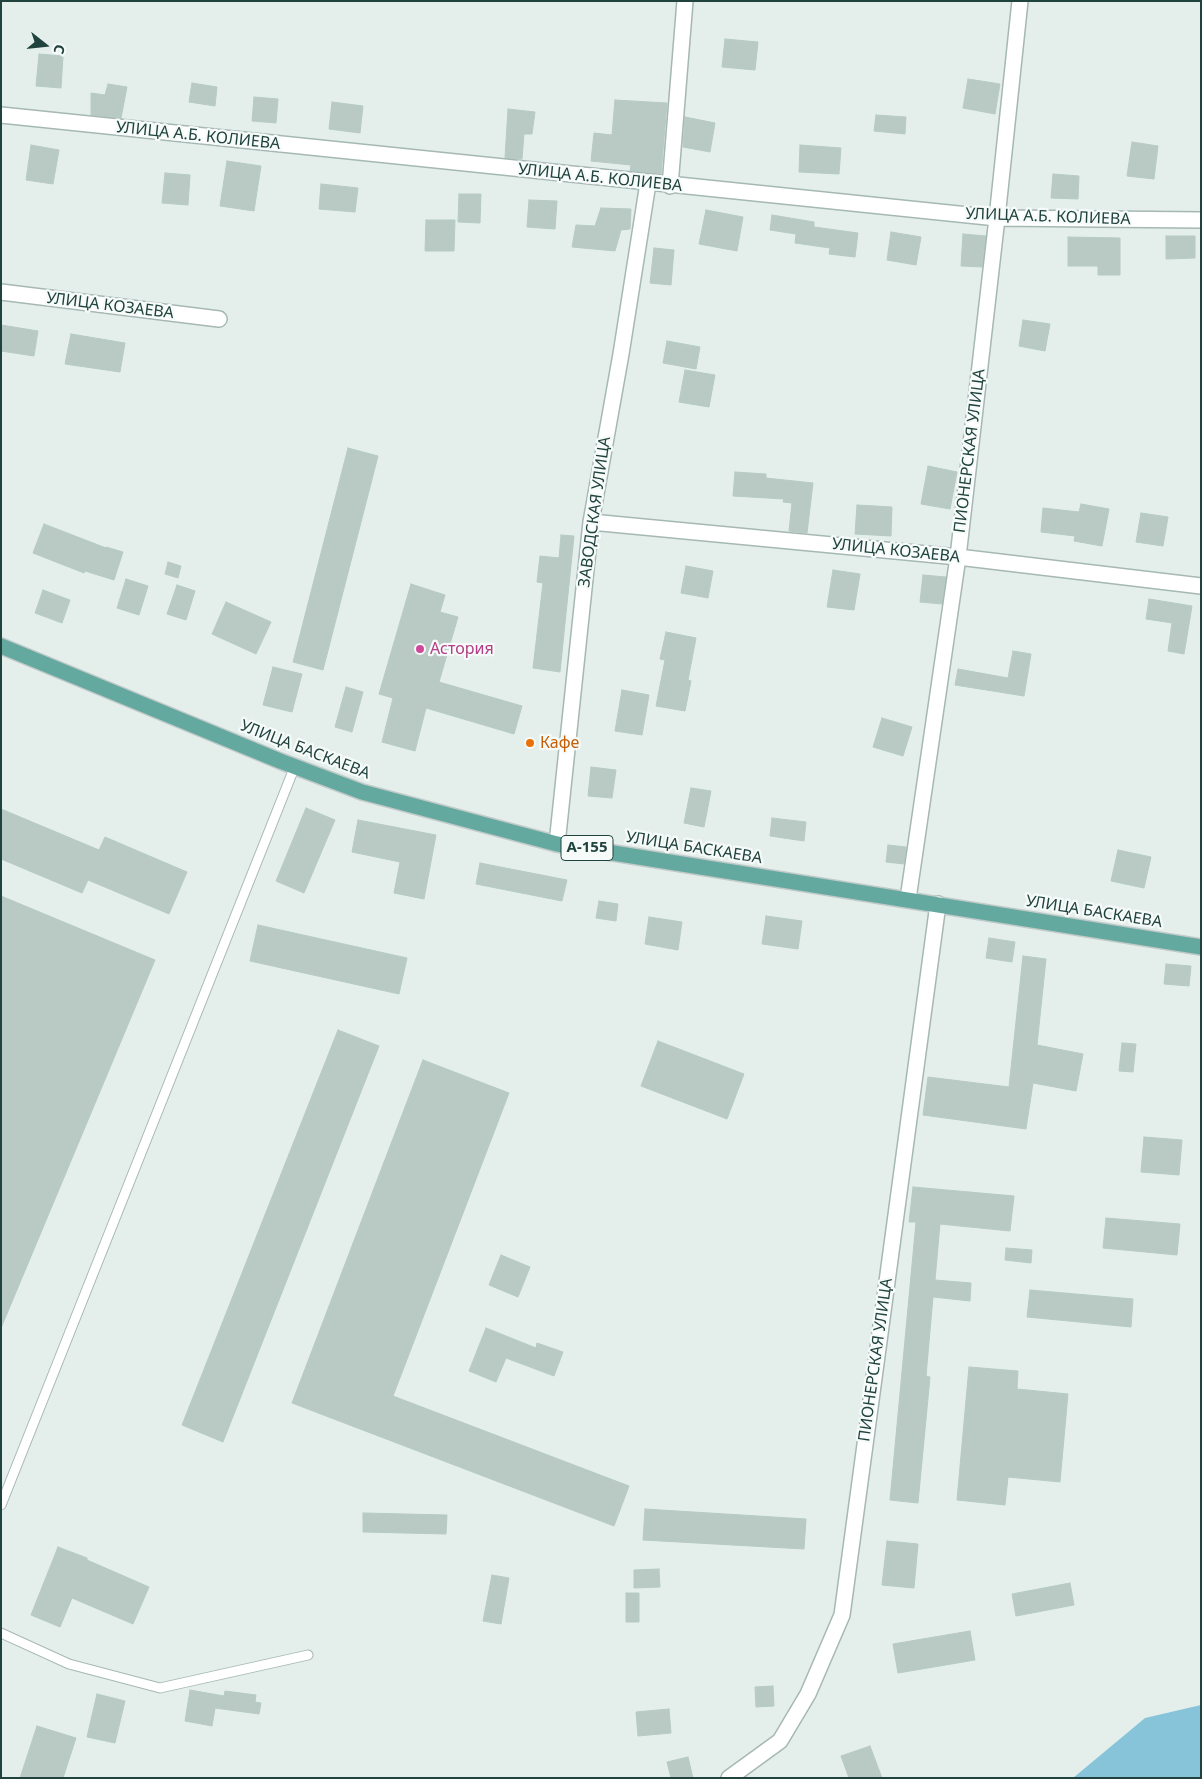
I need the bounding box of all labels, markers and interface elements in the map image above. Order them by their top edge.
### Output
north arrow [20,20,70,70]
text: С [50,42,70,56]
street label: УЛИЦА А.Б. КОЛИЕВА [115,118,281,154]
street label: УЛИЦА А.Б. КОЛИЕВА [517,160,683,196]
street label: УЛИЦА А.Б. КОЛИЕВА [965,205,1131,229]
street label: УЛИЦА КОЗАЕВА [45,289,175,323]
street label: ПИОНЕРСКАЯ УЛИЦА [950,368,990,534]
street label: ЗАВОДСКАЯ УЛИЦА [575,435,615,589]
street label: УЛИЦА КОЗАЕВА [831,535,961,567]
place label: Астория [430,639,494,659]
marker: Астория [414,643,426,655]
street label: УЛИЦА БАСКАЕВА [237,716,373,784]
place label: Кафе [540,733,579,753]
marker: Кафе [524,737,536,749]
street label: УЛИЦА БАСКАЕВА [625,828,763,868]
road number: А-155 [561,836,613,860]
street label: УЛИЦА БАСКАЕВА [1025,892,1163,932]
street label: ПИОНЕРСКАЯ УЛИЦА [855,1277,897,1443]

